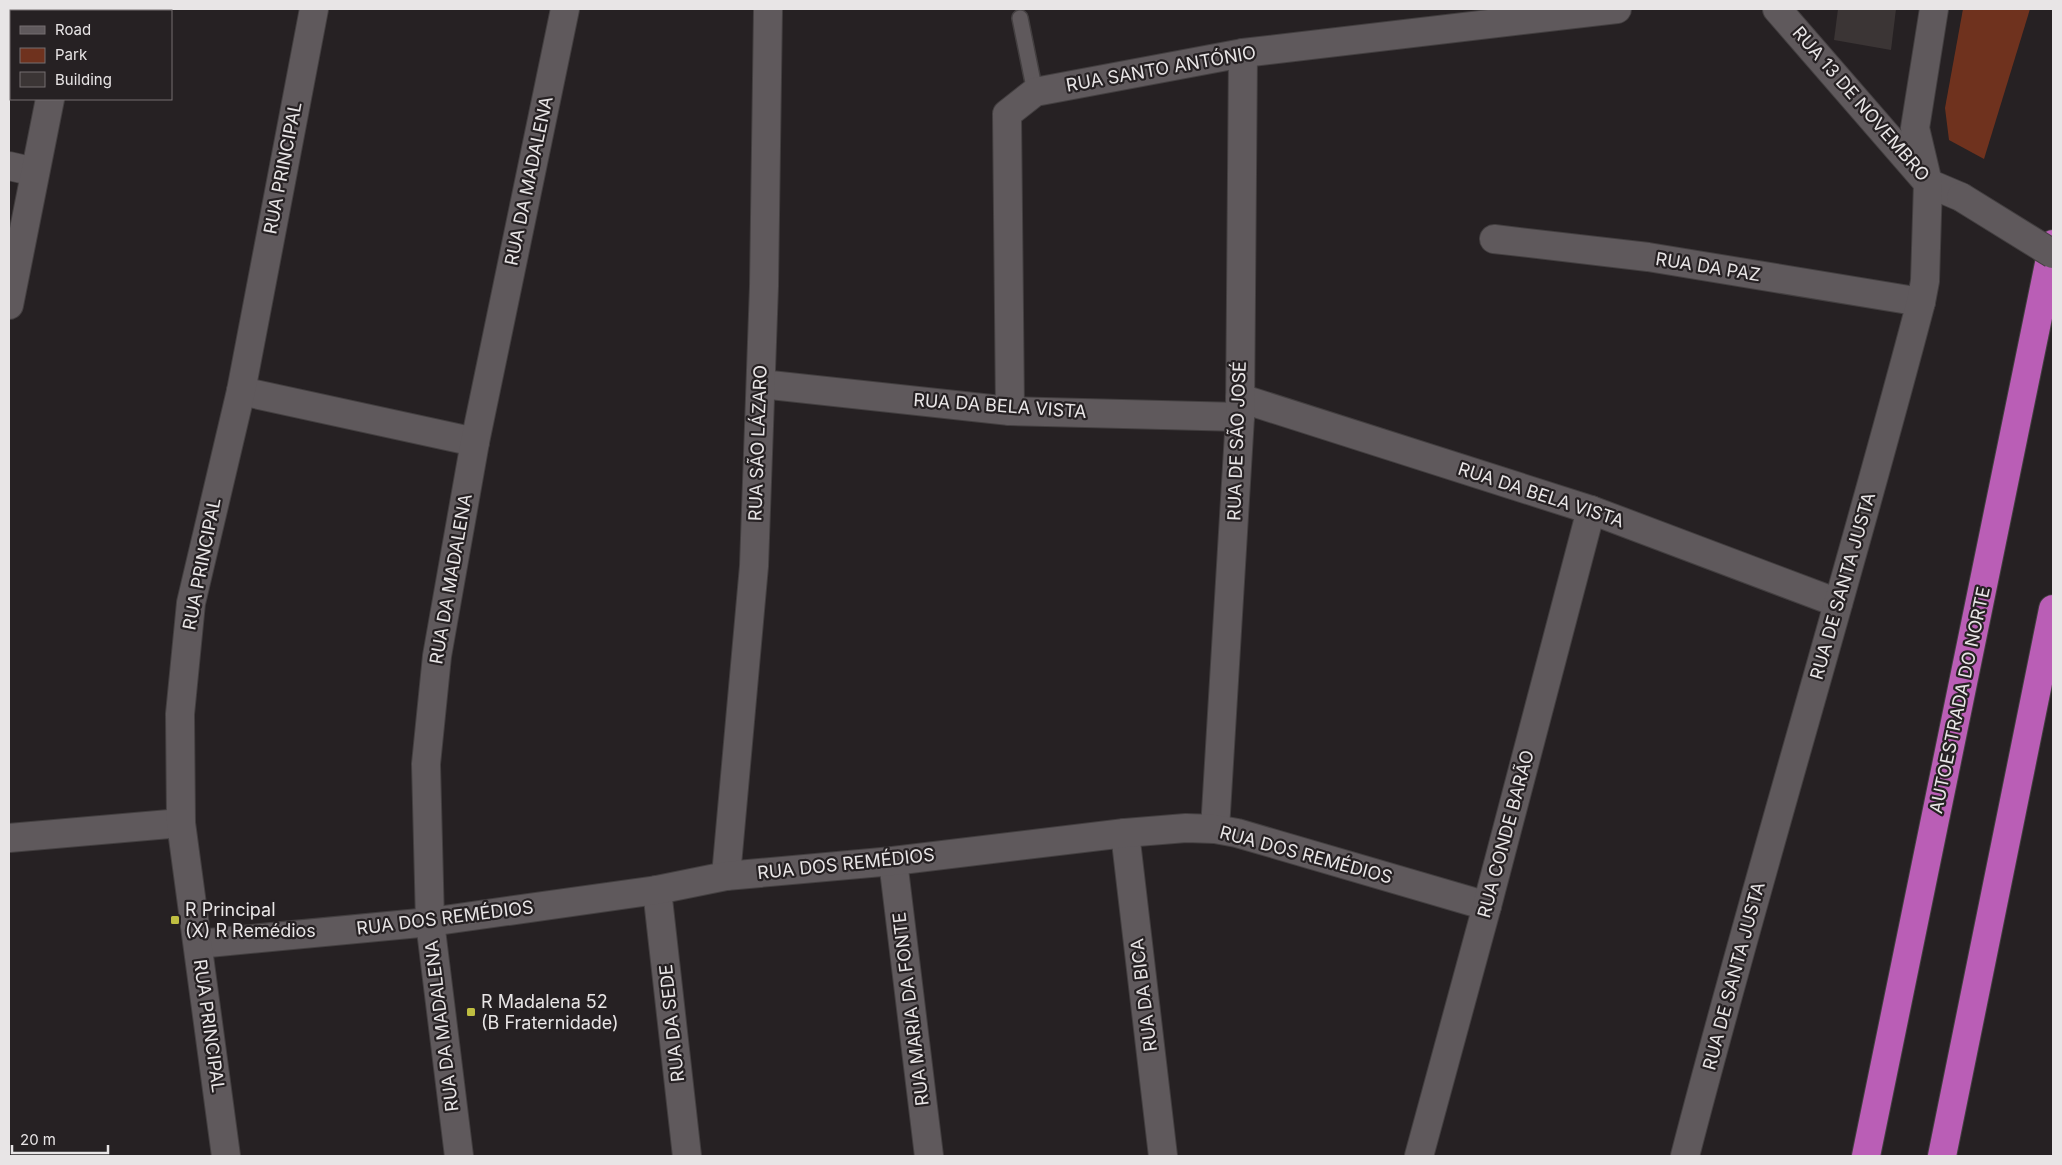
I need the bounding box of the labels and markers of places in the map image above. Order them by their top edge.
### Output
place label: R Principal (X) R Remédios [185,899,316,941]
marker: R Principal (X) R Remédios [169,914,181,926]
place label: R Madalena 52 (B Fraternidade) [481,991,619,1033]
marker: R Madalena 52 (B Fraternidade) [465,1006,477,1018]

